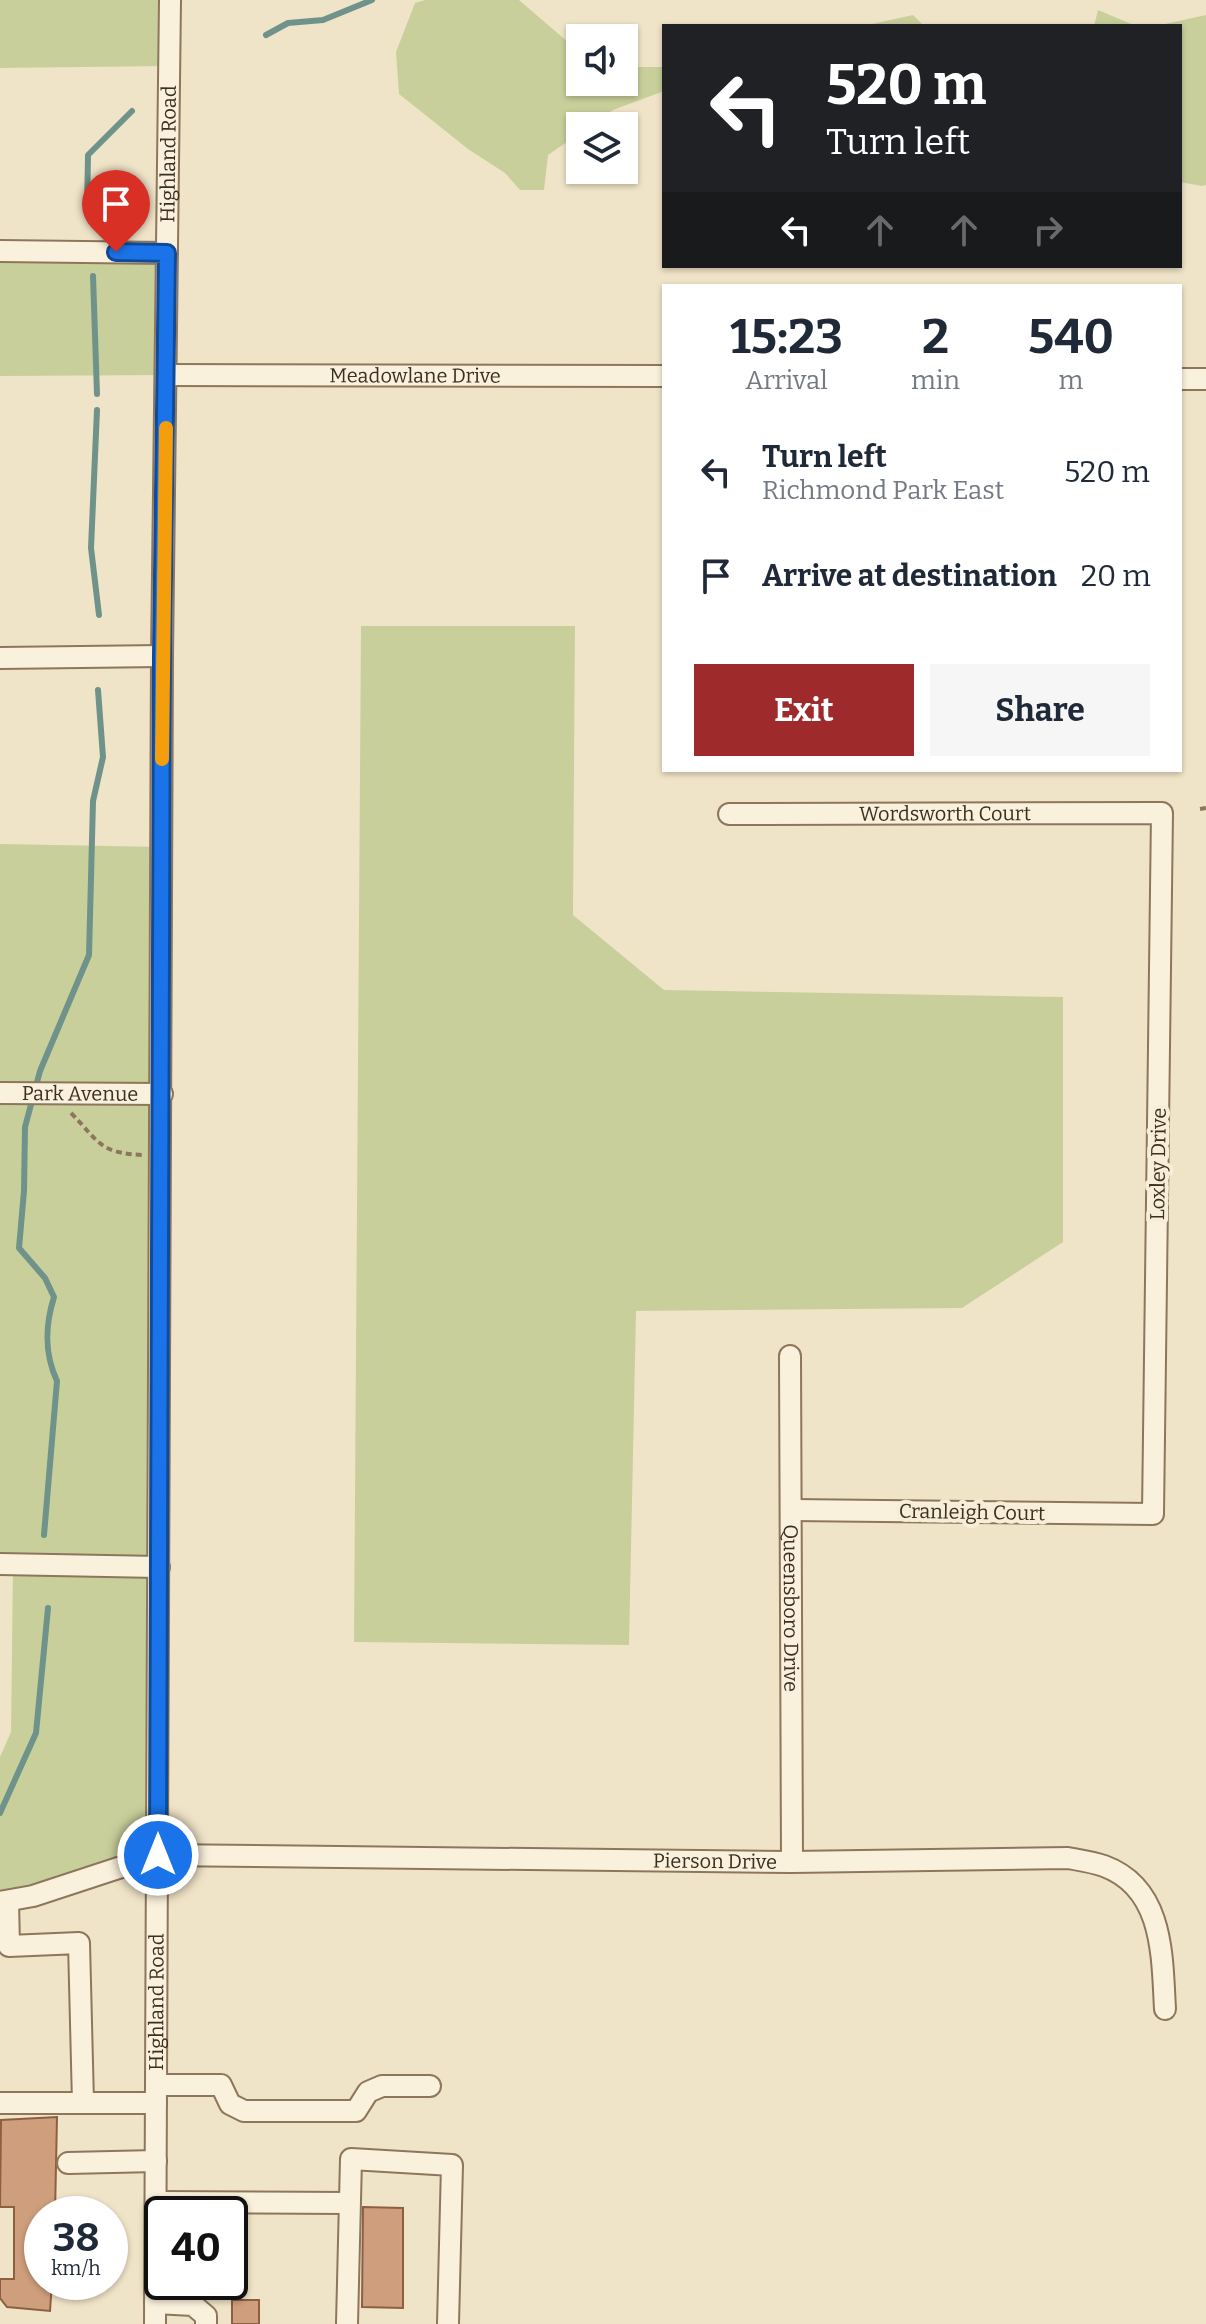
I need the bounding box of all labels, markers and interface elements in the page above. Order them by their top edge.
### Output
map controls [566,24,638,184]
button: sound [566,24,638,96]
text: 520 m [826,52,986,119]
icon: left [694,56,798,160]
street label: Highland Road [155,85,181,223]
button: layers [566,112,638,184]
text: Turn left [826,120,970,164]
pin [82,170,150,252]
icon: arrive [94,182,138,226]
icon: left [774,208,818,252]
icon: ahead [858,208,902,252]
icon: ahead [942,208,986,252]
icon: right [1026,208,1070,252]
text: 15:23 [730,308,843,366]
text: 2 [922,308,949,366]
text: 540 [1028,308,1114,366]
street label: Meadowlane Drive [329,363,501,388]
text: Arrival [745,365,828,396]
text: min [911,365,960,396]
text: m [1059,365,1083,396]
text: Turn left [762,439,887,475]
icon: left [694,450,738,494]
text: 520 m [1064,454,1150,490]
text: Richmond Park East [762,475,1004,506]
icon: arrive [694,554,738,598]
text: Arrive at destination [762,558,1057,594]
text: 20 m [1081,558,1151,594]
button: Exit [694,664,914,756]
button: Share [930,664,1150,756]
street label: Wordsworth Court [859,801,1031,826]
street label: Park Avenue [22,1081,138,1106]
street label: Loxley Drive [1145,1108,1171,1220]
street label: Cranleigh Court [899,1499,1045,1525]
street label: Queensboro Drive [779,1524,803,1692]
position arrow [116,1813,200,1897]
street label: Pierson Drive [653,1848,777,1874]
street label: Highland Road [144,1933,169,2071]
speed limit sign: 40 [144,2196,248,2300]
text: 38 [52,2214,100,2262]
text: km/h [51,2256,101,2280]

